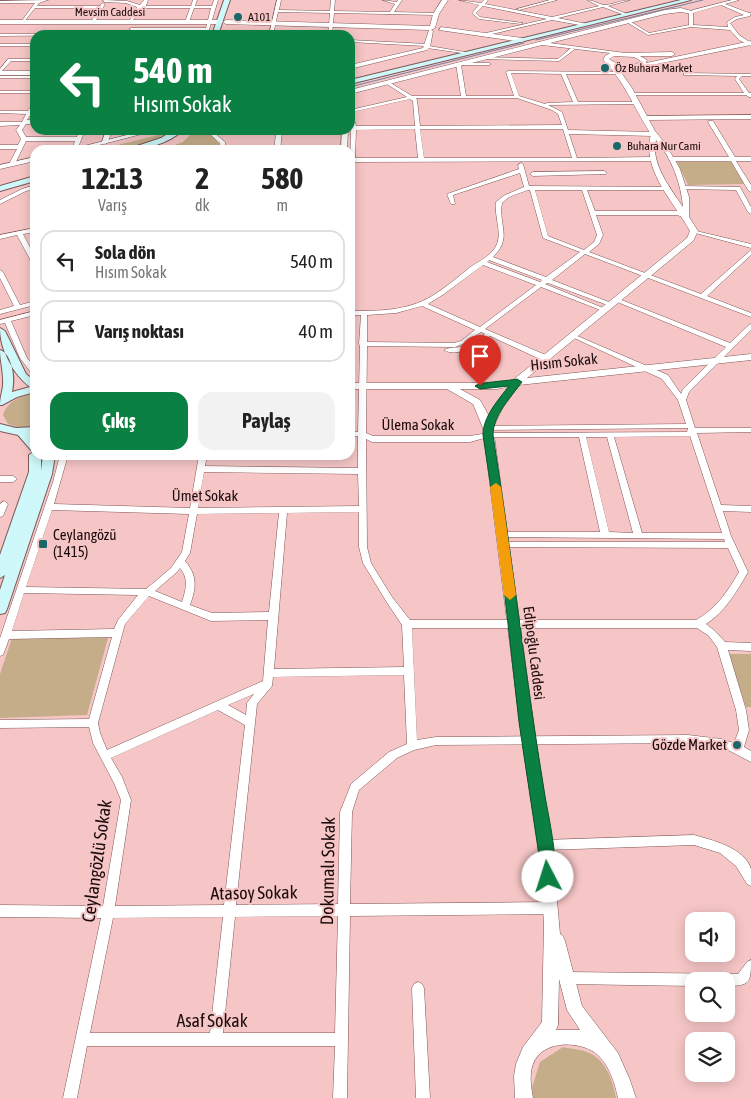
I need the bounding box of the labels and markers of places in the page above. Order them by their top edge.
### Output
place label: A101 [248,10,271,24]
marker: A101 [232,11,244,23]
place label: Öz Buhara Market [615,61,693,75]
marker: Öz Buhara Market [599,62,611,74]
place label: Buhara Nur Cami [627,139,701,153]
marker: Buhara Nur Cami [611,140,623,152]
pin [459,335,501,386]
place label: Ceylangözü (1415) [53,526,117,560]
marker: Ceylangözü (1415) [37,538,49,550]
place label: Gözde Market [652,736,727,753]
marker: Gözde Market [731,739,743,751]

